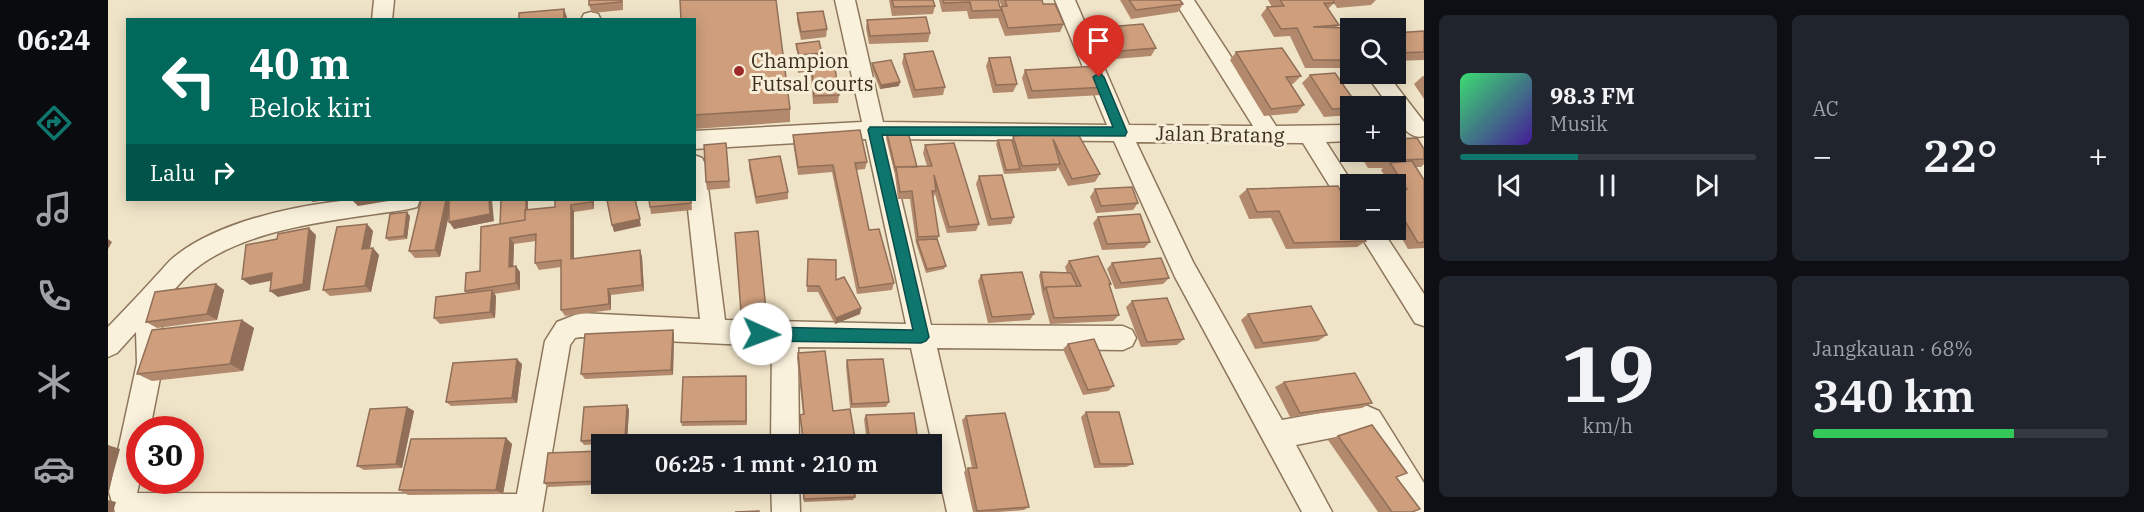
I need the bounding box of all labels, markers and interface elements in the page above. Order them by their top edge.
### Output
pin [1073,15,1124,77]
map controls [1340,18,1406,240]
button: search [1340,18,1406,84]
text: 06:24 [18,22,90,57]
icon: arrive [1082,24,1115,57]
text: 40 m [249,36,350,91]
icon: left [150,42,228,120]
place label: Champion Futsal courts [751,47,873,97]
marker: Champion Futsal courts [732,64,746,78]
text: 98.3 FM [1550,81,1635,110]
text: Belok kiri [249,89,372,124]
text: AC [1813,95,1839,122]
button: + [1340,96,1406,162]
icon: directions [33,102,75,144]
text: Musik [1550,110,1608,137]
street label: Jalan Bratang [1155,119,1285,149]
text: 22° [1923,126,1998,184]
text: − [1813,134,1832,177]
text: + [2088,134,2108,177]
icon: right [207,156,240,189]
text: Lalu [150,158,195,187]
icon: previous [1493,169,1526,202]
icon: pause [1591,169,1624,202]
icon: next [1690,169,1723,202]
button: − [1340,174,1406,240]
icon: music [33,188,75,230]
icon: phone [33,275,75,317]
position arrow [729,302,793,366]
text: 19 [1561,322,1655,423]
text: Jangkauan · 68% [1813,335,1973,362]
icon: climate [33,361,75,403]
text: 340 km [1813,366,1975,424]
text: km/h [1582,412,1633,439]
speed limit sign: 30 [126,416,204,494]
icon: car [33,448,75,490]
text: 06:25 · 1 mnt · 210 m [655,449,878,478]

